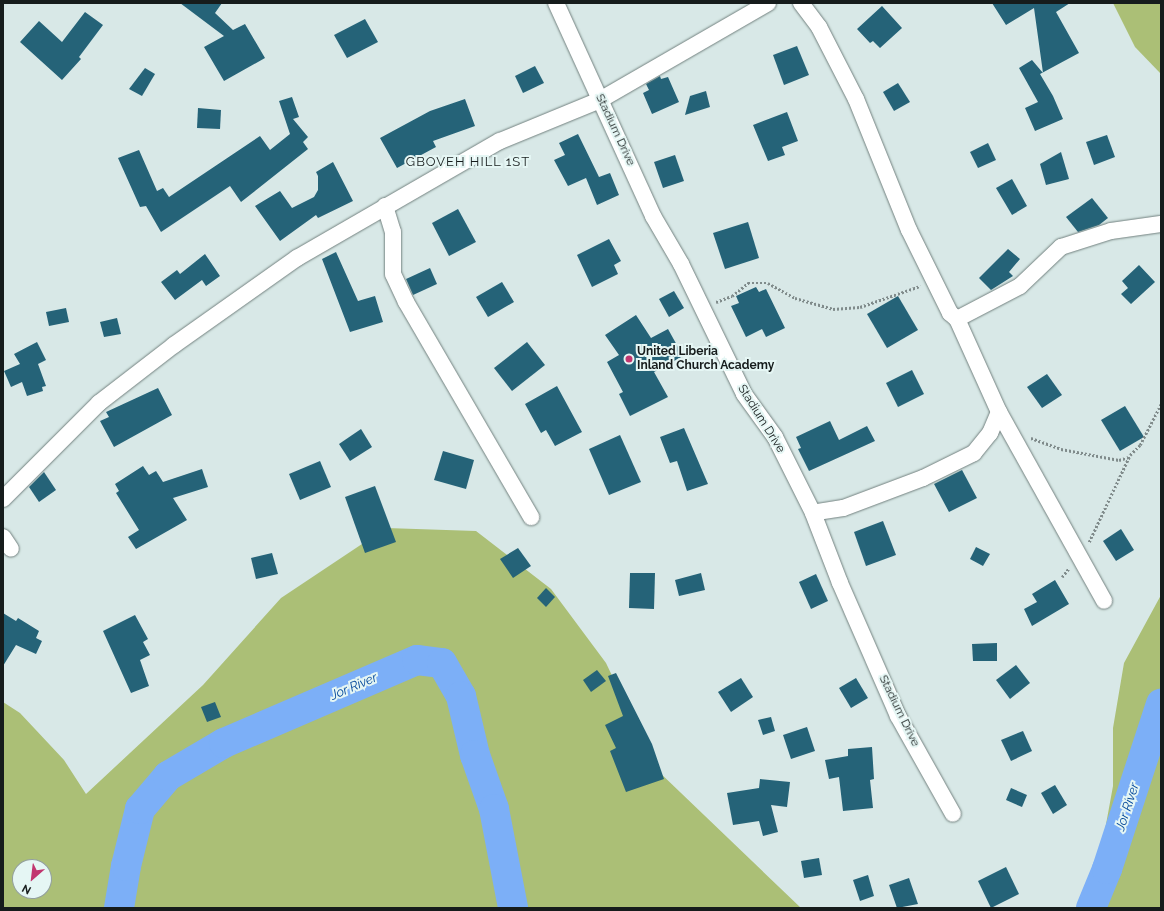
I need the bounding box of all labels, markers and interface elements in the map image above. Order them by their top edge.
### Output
street label: Stadium Drive [592,92,638,168]
district label: GBOVEH HILL 1ST [406,154,530,170]
place label: United Liberia Inland Church Academy [637,345,775,373]
marker: United Liberia Inland Church Academy [624,354,634,364]
street label: Stadium Drive [734,382,788,456]
water label: Jor River [328,670,380,704]
street label: Stadium Drive [876,673,922,749]
water label: Jor River [1113,781,1143,833]
north arrow [12,859,52,899]
text: N [20,881,33,897]

